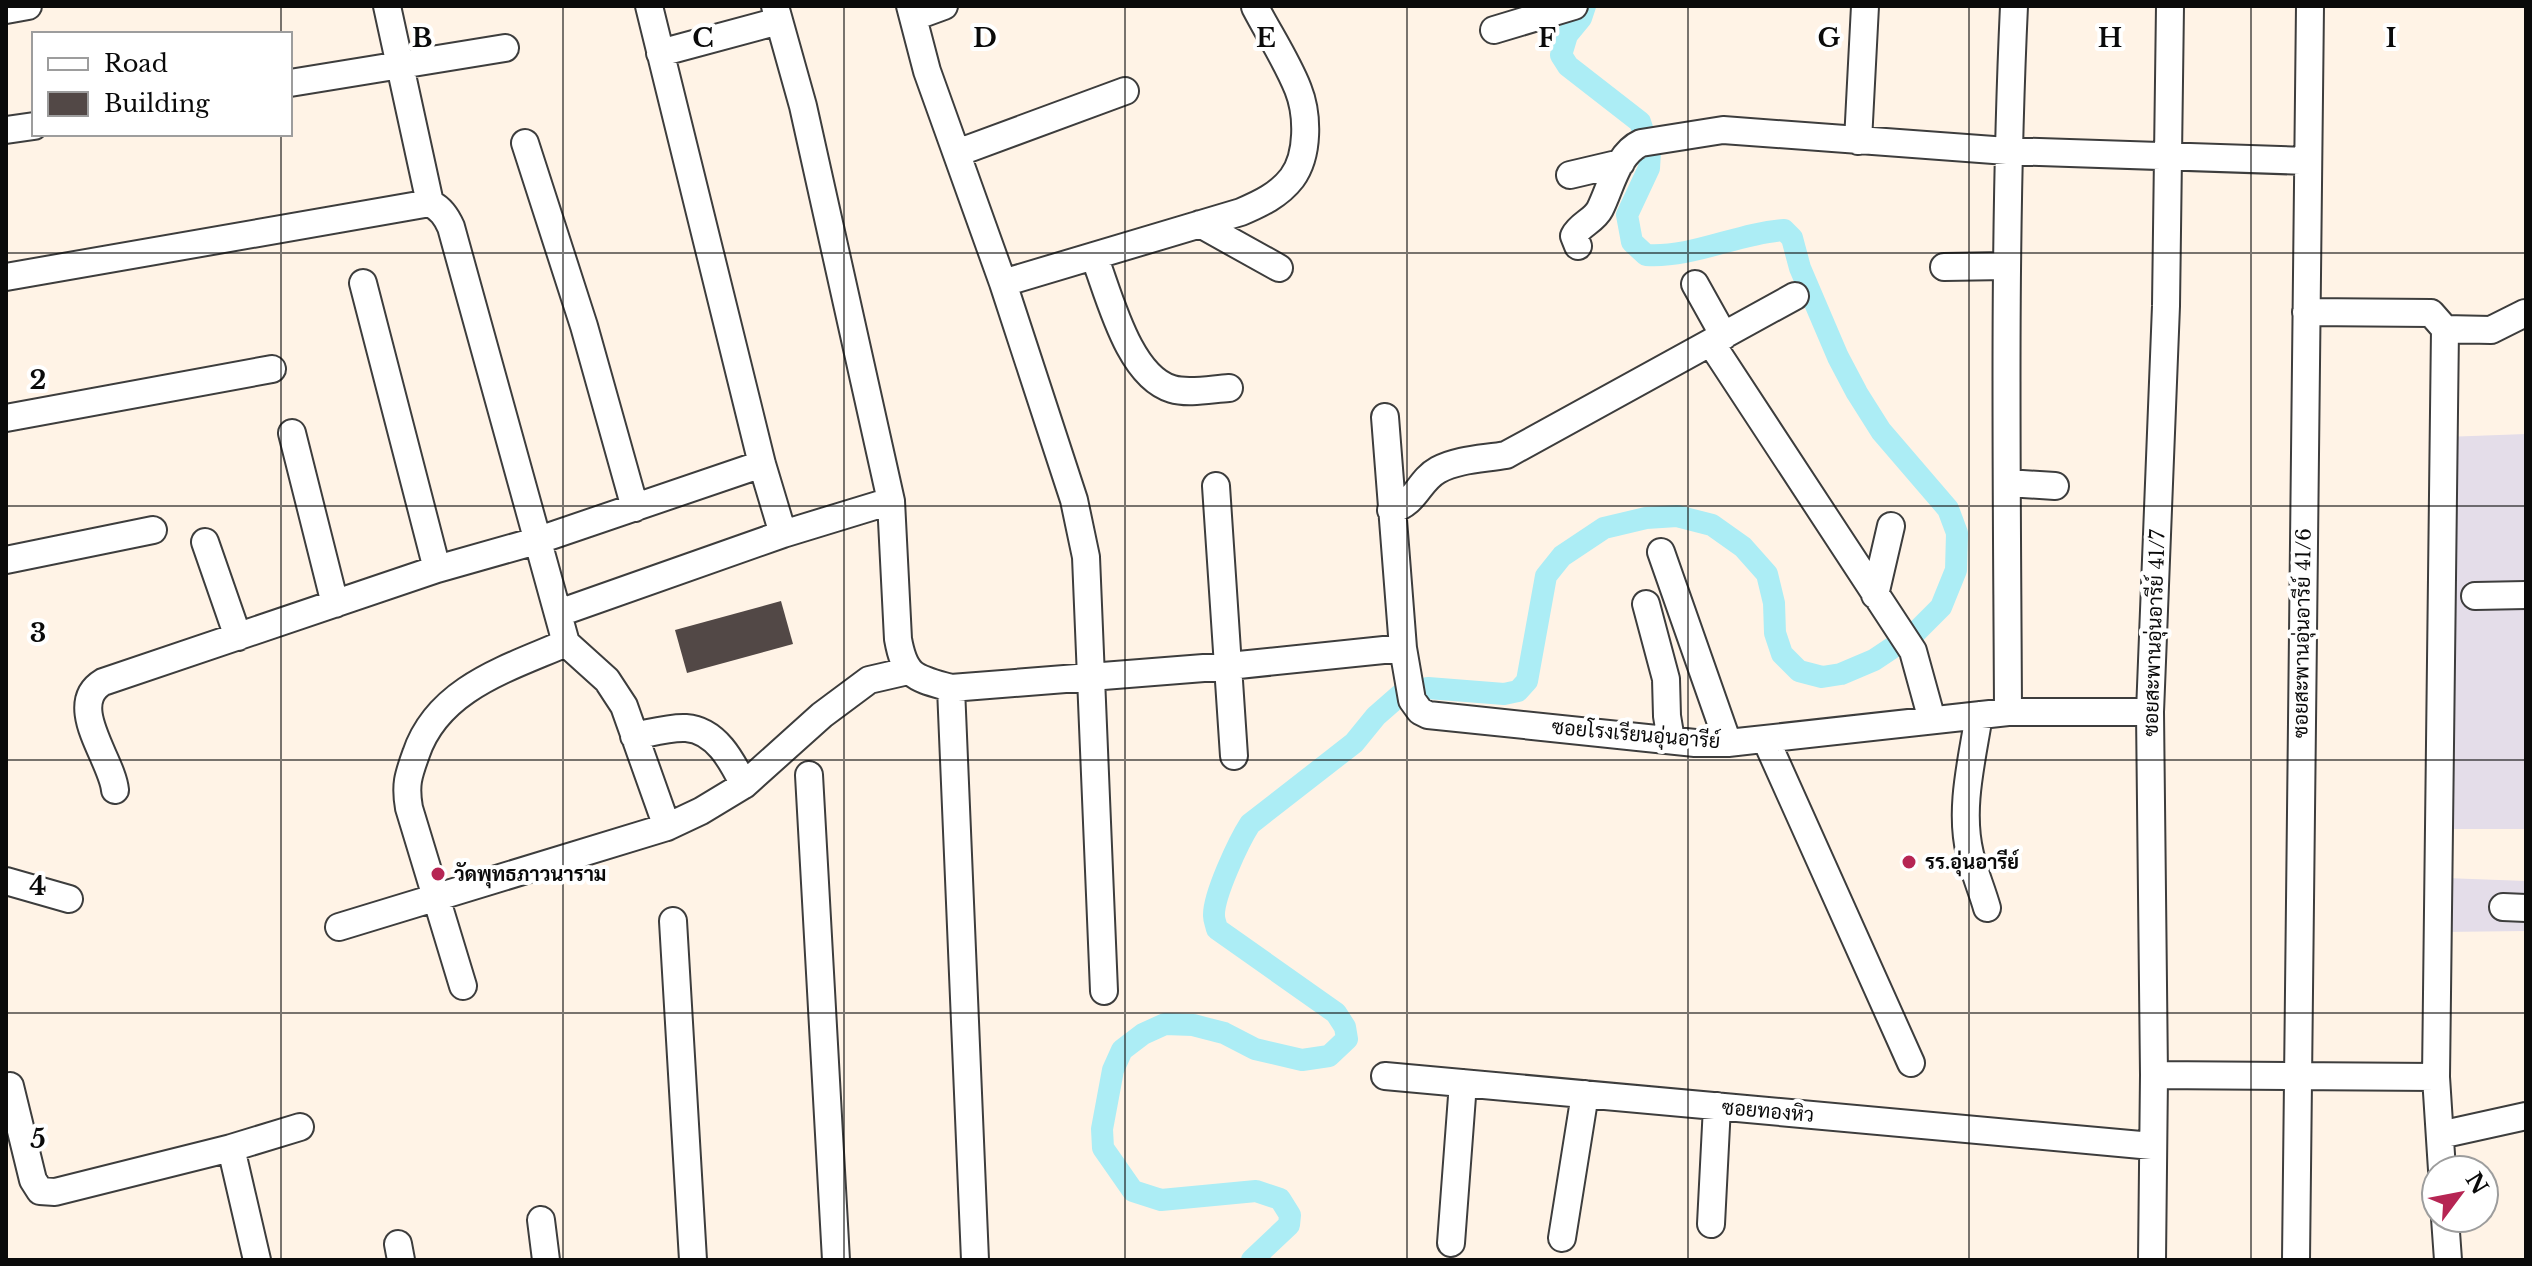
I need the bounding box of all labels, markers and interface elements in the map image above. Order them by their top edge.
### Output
text: B [412,22,432,54]
text: C [692,22,714,54]
text: D [973,22,997,54]
text: E [1256,22,1276,54]
text: F [1538,22,1556,54]
text: G [1818,22,1841,54]
text: H [2098,22,2122,54]
text: I [2385,22,2397,54]
legend [32,32,292,136]
text: Road [104,49,168,78]
text: Building [104,89,210,118]
text: 2 [30,364,46,396]
street label: ซอยสะพานอุ่นอารีย์ 41/7 [2136,528,2172,737]
street label: ซอยสะพานอุ่นอารีย์ 41/6 [2286,528,2318,738]
text: 3 [30,617,46,649]
street label: ซอยโรงเรียนอุ่นอารีย์ [1551,713,1721,755]
place label: รร.อุ่นอารีย์ [1925,849,2020,877]
marker: รร.อุ่นอารีย์ [1900,853,1918,871]
place label: วัดพุทธภาวนาราม [454,861,606,889]
marker: วัดพุทธภาวนาราม [429,865,447,883]
text: 4 [29,870,47,902]
street label: ซอยทองหิว [1721,1095,1815,1127]
text: 5 [30,1123,46,1155]
north arrow [2420,1154,2500,1234]
text: N [2460,1168,2494,1200]

